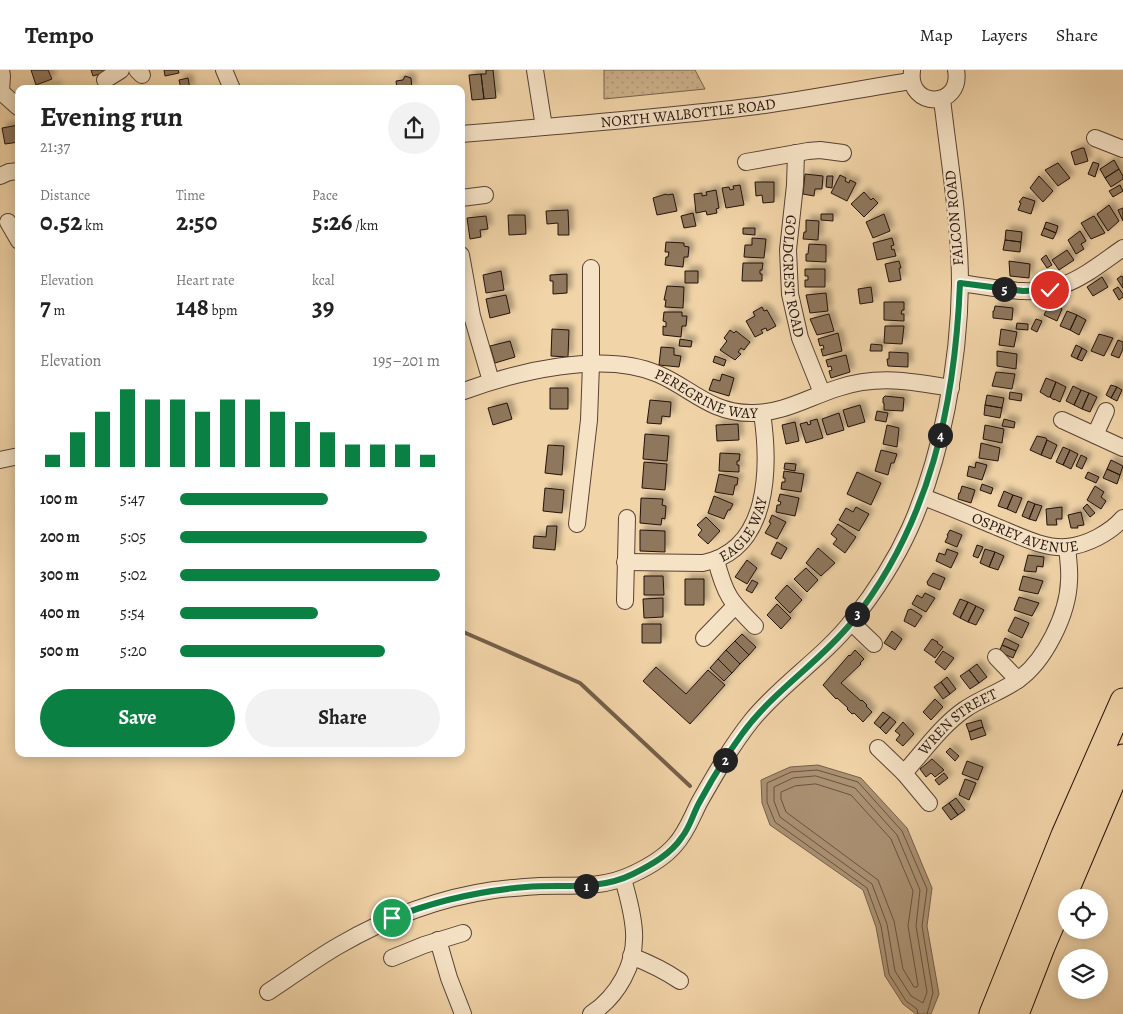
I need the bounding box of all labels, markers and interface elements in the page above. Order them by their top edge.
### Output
text: Tempo [25,19,94,51]
text: Map [920,23,953,47]
text: Layers [981,23,1028,47]
text: Share [1056,23,1098,47]
street label: NORTH WALBOTTLE ROAD [600,94,777,132]
text: Evening run [40,98,183,136]
button: share [388,102,440,154]
text: 21:37 [40,136,70,158]
street label: FALCON ROAD [940,169,968,267]
text: Distance [40,186,90,205]
text: Time [176,186,205,205]
text: Pace [312,186,338,205]
text: 0.52 [40,205,82,239]
text: 2:50 [176,205,217,239]
text: 5:26 [312,205,352,239]
street label: GOLDCREST ROAD [778,214,810,339]
text: km [82,216,104,235]
text: /km [352,216,378,235]
pin [1029,269,1071,311]
text: Elevation [40,271,94,290]
text: Heart rate [176,271,234,290]
text: kcal [312,271,334,290]
pin: 5 [992,276,1016,302]
icon: check [1036,276,1064,304]
text: 5 [1002,280,1007,299]
text: 7 [40,290,51,324]
text: 148 [176,290,209,324]
text: 39 [312,290,334,324]
text: m [51,301,65,320]
text: bpm [209,301,238,320]
text: Elevation [40,350,101,372]
text: 195–201 m [373,350,440,372]
street label: PEREGRINE WAY [651,364,759,423]
pin: 4 [928,422,952,448]
text: 4 [937,426,944,445]
text: 100 m [40,488,78,510]
text: 5:47 [120,488,145,510]
street label: EAGLE WAY [715,494,772,567]
street label: OSPREY AVENUE [969,508,1080,557]
text: 200 m [40,526,80,548]
text: 5:05 [120,526,146,548]
text: 300 m [40,564,79,586]
text: 5:02 [120,564,147,586]
text: 400 m [40,602,80,624]
text: 5:54 [120,602,145,624]
pin: 3 [844,602,870,626]
text: 3 [854,605,861,624]
text: 500 m [40,640,79,662]
text: 5:20 [120,640,147,662]
street label: WREN STREET [913,683,1001,760]
button: Save [40,689,235,747]
button: Share [245,689,440,747]
pin: 2 [712,748,738,772]
text: 2 [722,751,729,770]
pin: 1 [574,874,598,898]
text: 1 [584,877,589,896]
map controls [1058,889,1108,999]
button: locate [1058,889,1108,939]
pin [371,897,413,939]
icon: arrive [378,904,406,932]
button: layers [1058,949,1108,999]

